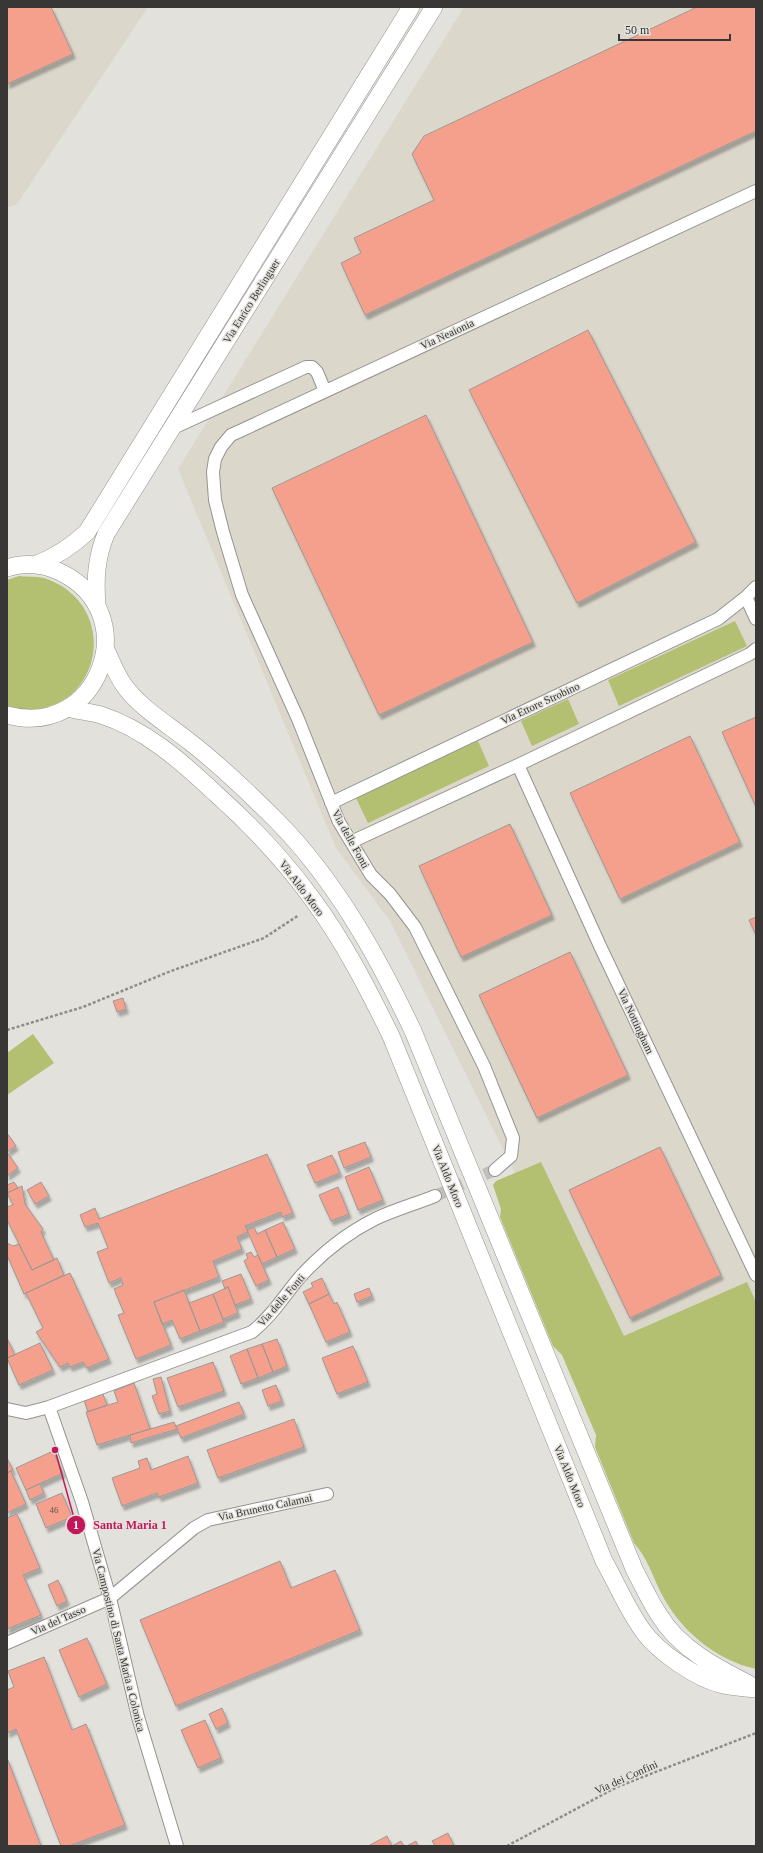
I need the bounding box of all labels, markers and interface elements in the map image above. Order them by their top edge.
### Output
scale bar [619,16,730,42]
text: 50 m [625,23,650,37]
street label: Via Enrico Berlinguer [220,256,282,345]
street label: Via Neaionia [418,316,476,352]
street label: Via Ettore Strobino [499,679,582,727]
street label: Via delle Fonti [330,808,372,870]
street label: Via Aldo Moro [277,858,327,919]
street label: Via Nottingham [616,987,657,1056]
street label: Via Aldo Moro [430,1143,466,1210]
street label: Via delle Fonti [255,1271,307,1329]
street label: Via Aldo Moro [552,1443,588,1510]
street label: Via Brunetto Calamai [217,1491,313,1523]
house number: 46 [50,1505,59,1515]
callout: Santa Maria 1 [66,1513,175,1537]
text: 1 [73,1518,79,1532]
text: Santa Maria 1 [93,1518,167,1532]
street label: Via Campostino di Santa Maria a Colonica [90,1547,148,1733]
street label: Via del Tasso [29,1602,88,1637]
street label: Via dei Confini [593,1758,659,1796]

